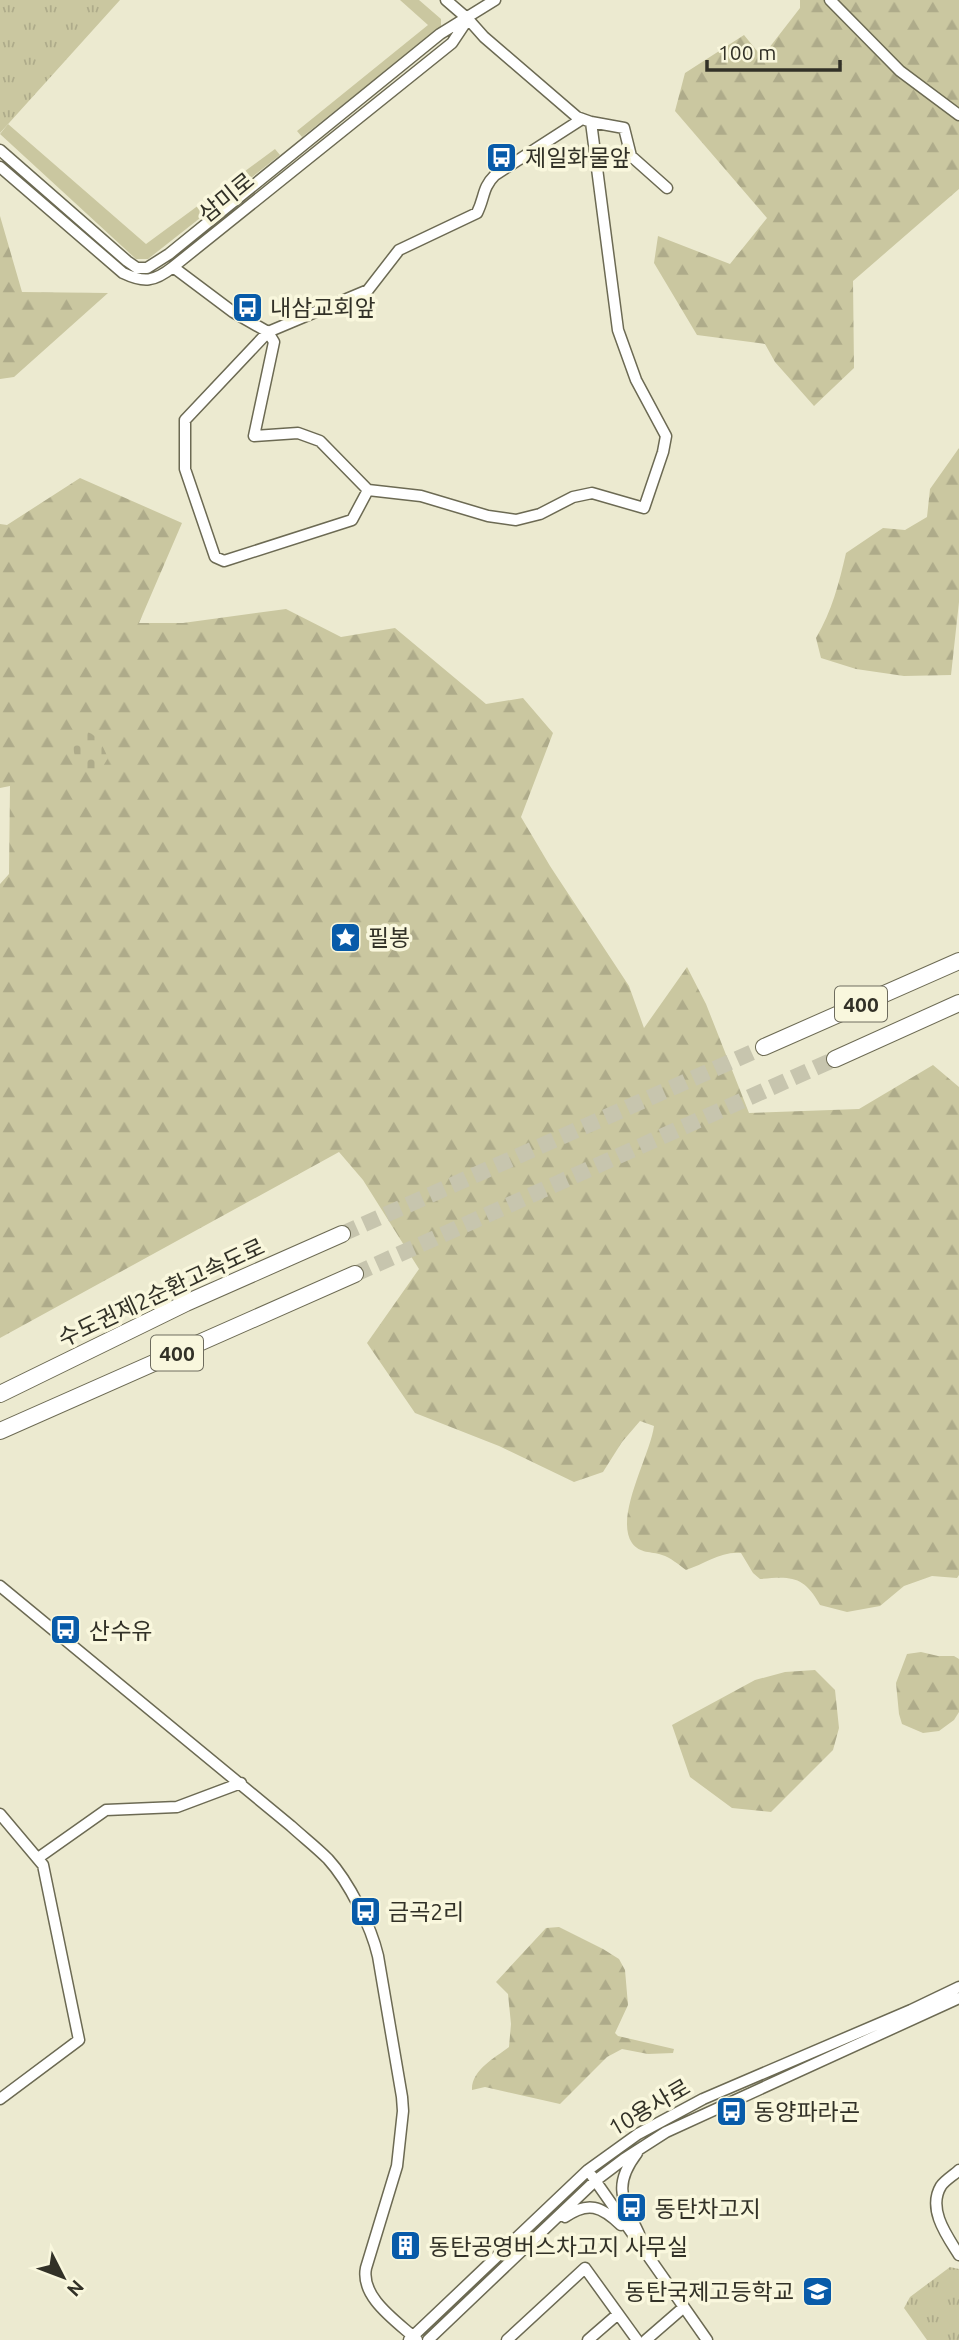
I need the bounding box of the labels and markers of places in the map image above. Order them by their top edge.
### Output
bus stop icon: 제일화물앞 [485,140,519,174]
place label: 제일화물앞 [525,145,631,170]
bus stop icon: 내삼교회앞 [230,290,264,324]
place label: 내삼교회앞 [270,295,376,320]
place icon: 필봉 [328,920,362,954]
place label: 필봉 [368,925,410,950]
bus stop icon: 산수유 [49,1613,83,1647]
place label: 산수유 [89,1618,152,1643]
bus stop icon: 금곡2리 [348,1894,382,1928]
place label: 금곡2리 [388,1899,464,1924]
bus stop icon: 동양파라곤 [714,2094,748,2128]
place label: 동양파라곤 [754,2099,860,2124]
bus stop icon: 동탄차고지 [615,2191,649,2225]
place label: 동탄차고지 [655,2196,761,2221]
building icon: 동탄공영버스차고지 사무실 [389,2229,423,2263]
place label: 동탄공영버스차고지 사무실 [429,2234,688,2259]
school or university icon: 동탄국제고등학교 [800,2274,834,2308]
place label: 동탄국제고등학교 [625,2279,794,2304]

